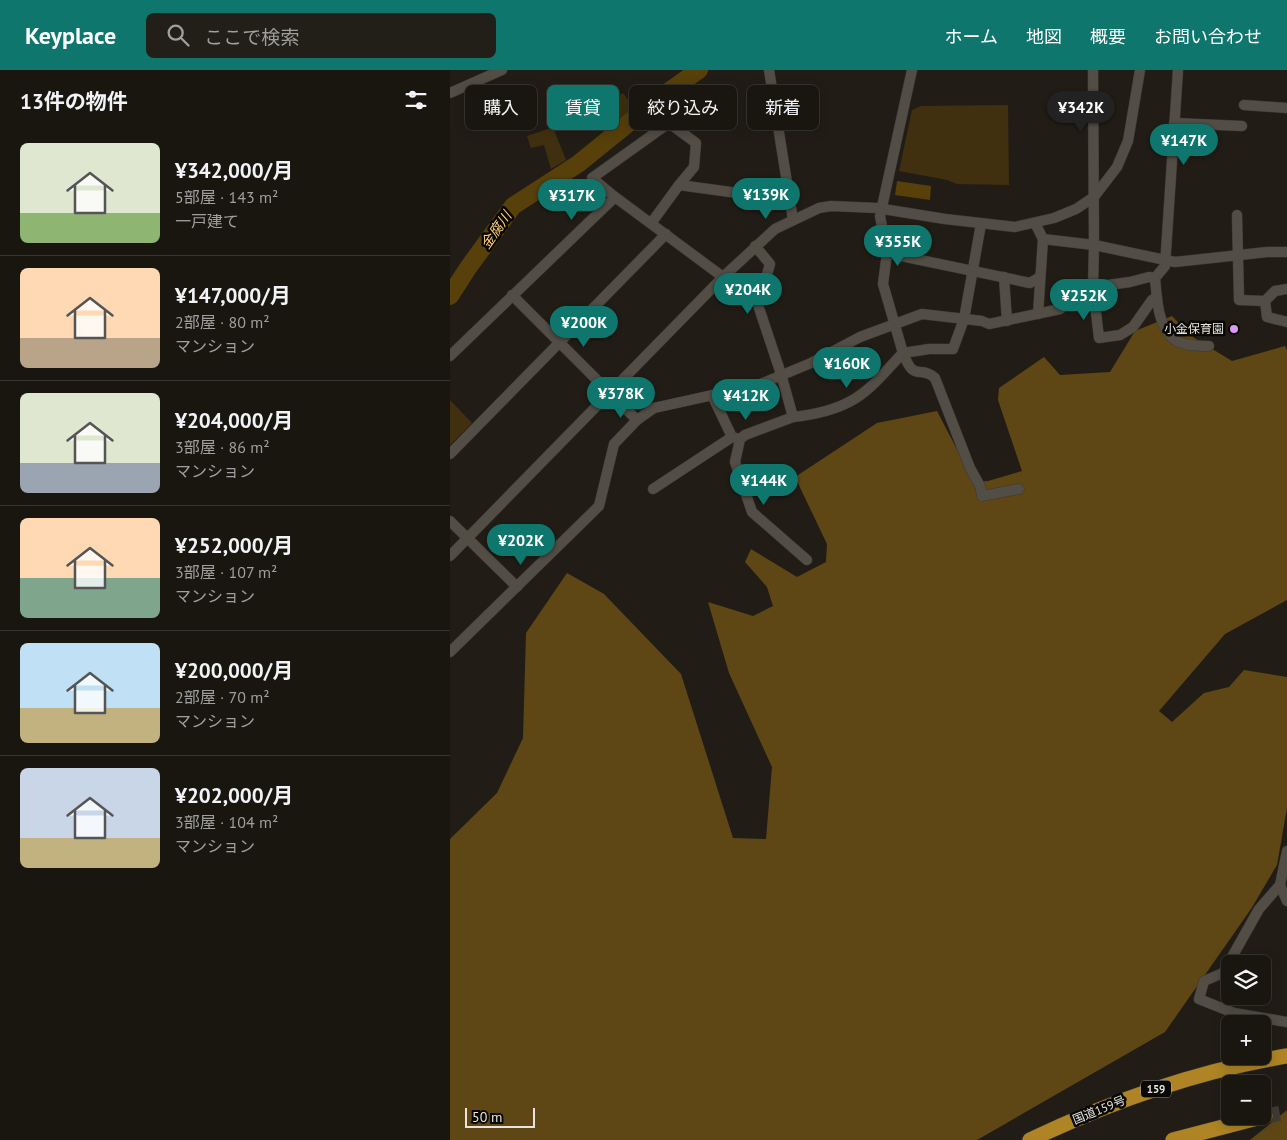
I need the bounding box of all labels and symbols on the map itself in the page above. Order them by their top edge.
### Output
pin: ¥342K [1046,90,1116,133]
pin: ¥147K [1149,124,1219,166]
pin: ¥317K [537,178,607,221]
pin: ¥139K [731,178,801,220]
water label: 金腐川 [477,206,517,252]
pin: ¥355K [863,224,933,267]
pin: ¥204K [713,272,783,315]
pin: ¥252K [1049,278,1119,321]
pin: ¥200K [549,306,619,348]
place label: 小金保育園 [1164,321,1224,336]
marker: 小金保育園 [1228,323,1240,335]
pin: ¥160K [812,346,882,389]
pin: ¥378K [586,376,656,419]
pin: ¥412K [711,378,781,421]
pin: ¥144K [729,464,799,506]
pin: ¥202K [486,524,556,566]
road number: 159 [1141,1081,1171,1098]
street label: 国道159号 [1070,1092,1127,1127]
scale bar [465,1105,535,1128]

